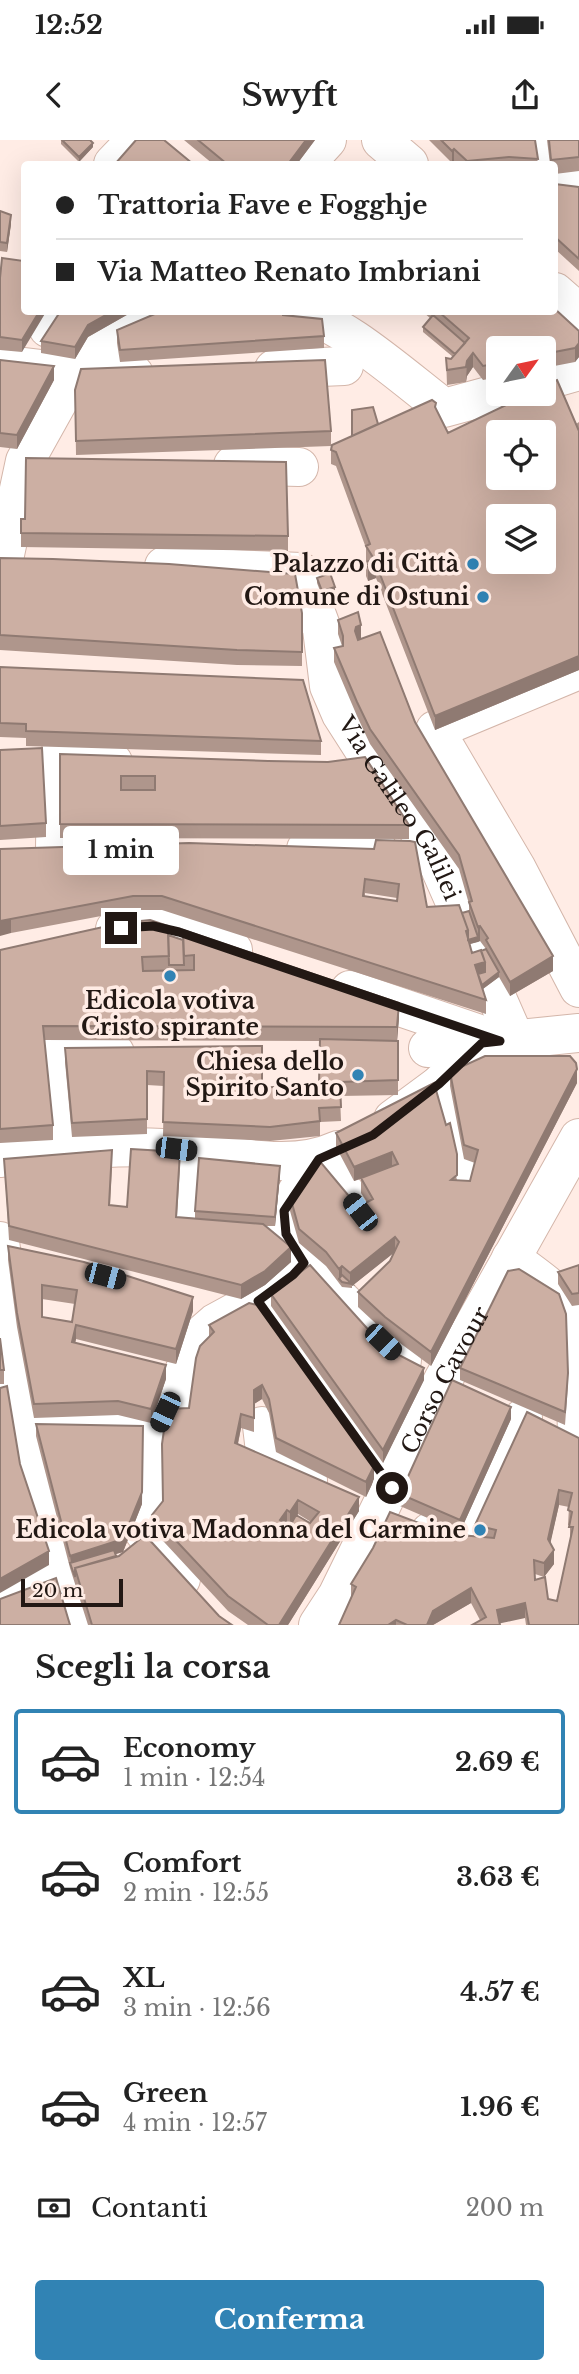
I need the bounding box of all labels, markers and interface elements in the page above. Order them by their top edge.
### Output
text: 12:52 [35,9,103,41]
text: Swyft [241,75,338,115]
icon: back [35,76,73,114]
icon: share [506,76,544,114]
text: Trattoria Fave e Fogghje [98,189,427,221]
text: Via Matteo Renato Imbriani [98,256,481,288]
north arrow [486,336,556,406]
map controls [486,336,556,574]
button: locate [486,420,556,490]
button: layers [486,504,556,574]
place label: Palazzo di Città [272,550,459,578]
marker: Palazzo di Città [465,556,481,572]
place label: Comune di Ostuni [244,583,469,611]
marker: Comune di Ostuni [475,589,491,605]
street label: Via Galileo Galilei [332,710,466,905]
callout: 1 min [63,826,179,876]
text: 1 min [88,836,154,864]
route end [105,912,137,944]
marker: Edicola votiva Cristo spirante [162,968,178,984]
place label: Edicola votiva Cristo spirante [81,987,259,1041]
place label: Chiesa dello Spirito Santo [186,1048,344,1102]
marker: Chiesa dello Spirito Santo [350,1067,366,1083]
car [154,1136,199,1162]
car [339,1189,382,1235]
car [82,1260,129,1292]
street label: Corso Cavour [395,1302,495,1458]
car [361,1320,406,1364]
car [147,1389,184,1435]
route start [376,1472,408,1504]
place label: Edicola votiva Madonna del Carmine [15,1516,466,1544]
marker: Edicola votiva Madonna del Carmine [472,1522,488,1538]
scale bar [21,1576,122,1608]
text: 20 m [32,1579,83,1602]
text: Scegli la corsa [35,1647,271,1687]
icon: car [39,1730,102,1793]
text: Economy [123,1732,256,1764]
text: 2.69 € [455,1746,540,1778]
text: 1 min · 12:54 [123,1764,266,1792]
icon: car [39,1845,102,1908]
text: Comfort [123,1847,241,1879]
text: 3.63 € [456,1861,540,1893]
text: 2 min · 12:55 [123,1879,269,1907]
icon: car [39,1960,102,2023]
text: XL [123,1962,165,1994]
text: 4.57 € [460,1976,540,2008]
text: 3 min · 12:56 [123,1994,271,2022]
icon: car [39,2075,102,2138]
text: Green [123,2077,208,2109]
text: 1.96 € [460,2091,540,2123]
text: 4 min · 12:57 [123,2109,267,2137]
icon: cash [35,2189,73,2227]
text: Contanti [91,2192,208,2224]
text: 200 m [466,2194,544,2222]
button: Conferma [35,2280,544,2360]

